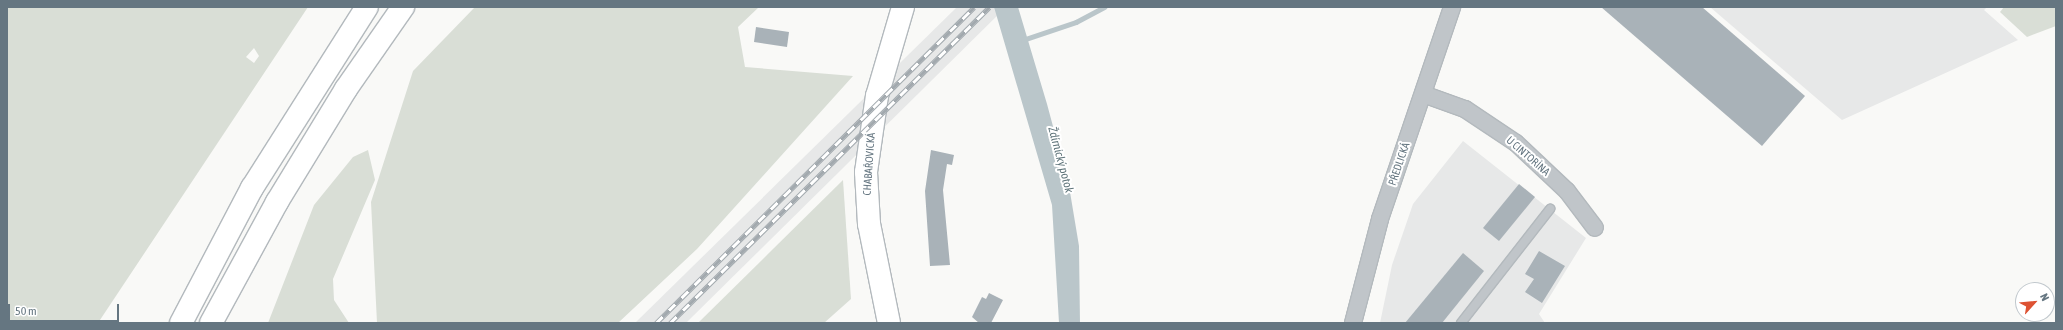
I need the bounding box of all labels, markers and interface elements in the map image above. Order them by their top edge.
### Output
water label: Ždírnický potok [1044,125,1076,195]
street label: CHABAŘOVICKÁ [860,132,878,196]
street label: U CINTORÍNA [1503,133,1553,179]
street label: PŘEDLICKÁ [1386,141,1412,187]
north arrow [2015,282,2055,322]
text: N [2038,291,2052,303]
scale bar [10,296,121,322]
text: 50 m [15,304,37,318]

